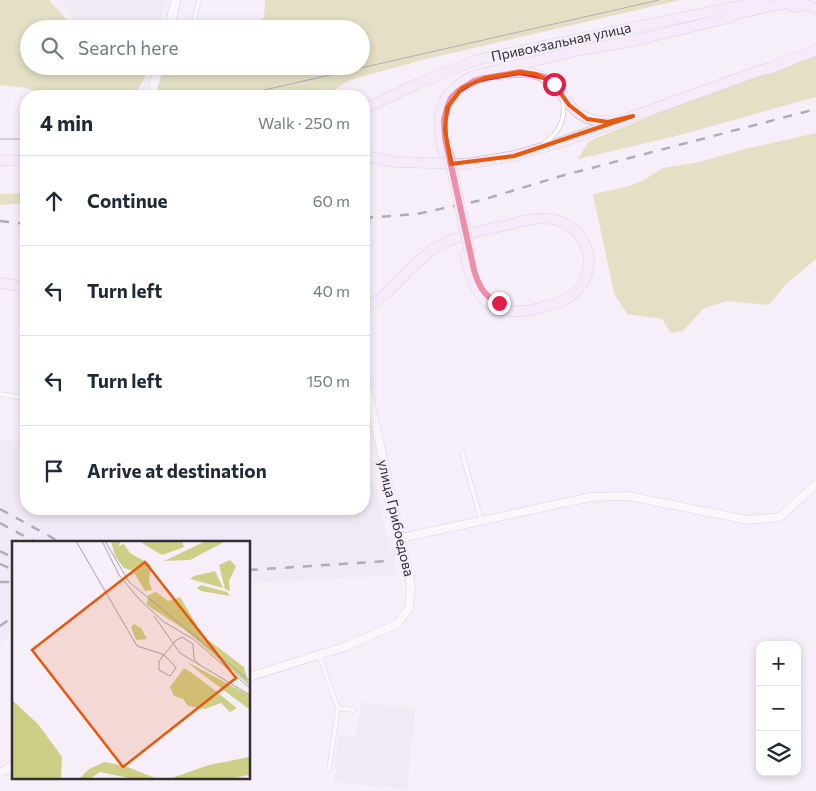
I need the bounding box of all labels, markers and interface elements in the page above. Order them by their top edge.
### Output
street label: Привокзальная улица [489,18,633,65]
search box [20,20,370,75]
icon: search [38,34,66,62]
text: Search here [78,36,178,59]
route start [543,73,566,96]
text: 4 min [40,110,93,135]
text: Walk · 250 m [258,113,350,132]
icon: ahead [40,187,68,215]
text: Continue [87,189,167,212]
text: 60 m [313,191,350,210]
icon: left [40,277,68,305]
text: Turn left [87,279,162,302]
text: 40 m [313,281,350,300]
route end [488,292,511,315]
icon: left [40,367,68,395]
text: Turn left [87,369,162,392]
text: 150 m [307,371,350,390]
icon: arrive [40,457,68,485]
street label: улица Грибоедова [375,458,418,578]
text: Arrive at destination [87,459,267,482]
inset map [12,541,250,778]
map controls [756,641,801,776]
button: + [756,641,801,686]
button: − [756,686,801,731]
button: layers [756,731,801,776]

